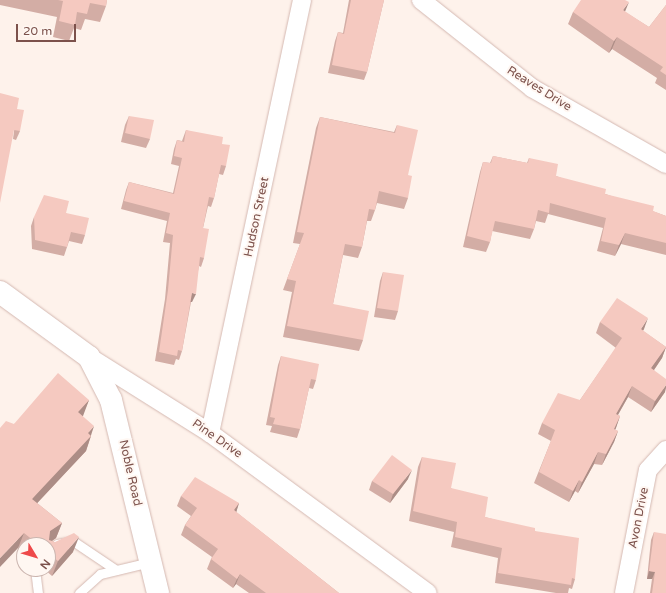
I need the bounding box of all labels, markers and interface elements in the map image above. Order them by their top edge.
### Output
scale bar [18,16,78,42]
text: 20 m [23,24,52,38]
street label: Reaves Drive [504,63,574,115]
street label: Hudson Street [241,176,273,258]
street label: Pine Drive [189,417,245,461]
street label: Noble Road [115,439,145,507]
street label: Avon Drive [626,486,652,550]
north arrow [16,537,56,577]
text: N [37,557,53,572]

